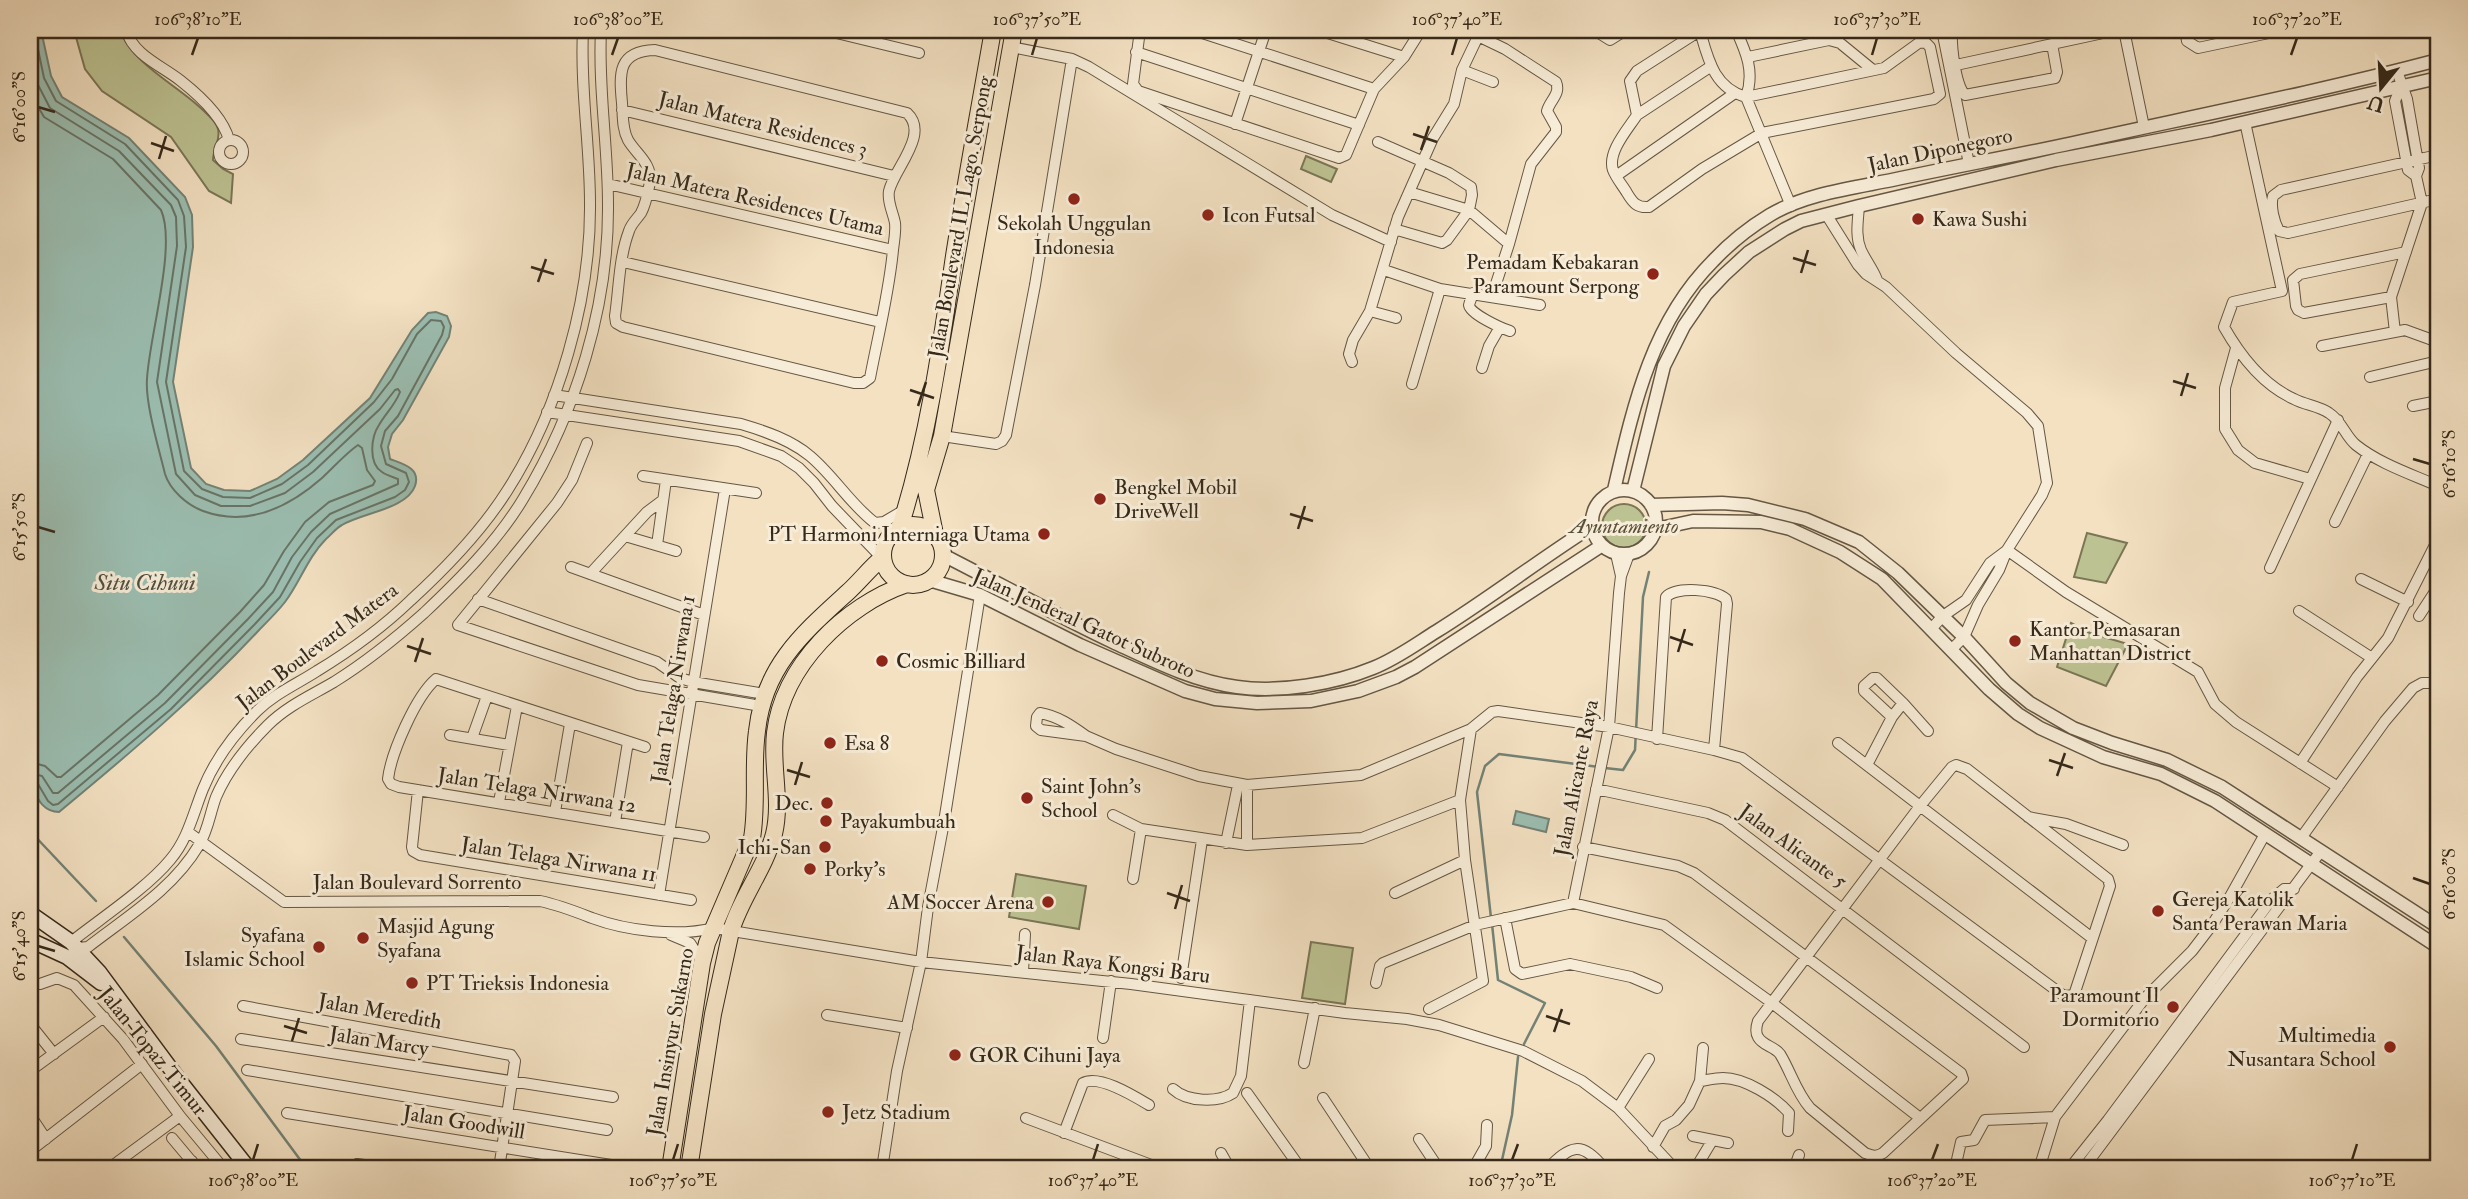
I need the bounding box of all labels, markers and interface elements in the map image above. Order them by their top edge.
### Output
text: 106°38'10"E [154,8,242,31]
text: 106°38'00"E [573,8,663,31]
text: 106°37'50"E [993,8,1081,31]
text: 106°37'40"E [1412,8,1502,31]
text: 106°37'30"E [1833,8,1921,31]
text: 106°37'20"E [2252,8,2342,31]
north arrow [2346,52,2416,122]
text: 6°16'00"S [8,71,31,143]
street label: Jalan Boulevard IL Lago. Serpong [922,73,999,361]
street label: Jalan Matera Residences 3 [655,85,870,164]
text: U [2365,89,2387,117]
street label: Jalan Diponegoro [1864,122,2015,179]
street label: Jalan Matera Residences Utama [622,156,887,242]
marker: Sekolah Unggulan Indonesia [1066,191,1082,207]
place label: Icon Futsal [1222,202,1316,229]
place label: Kawa Sushi [1932,206,2028,233]
marker: Icon Futsal [1200,207,1216,223]
place label: Sekolah Unggulan Indonesia [997,210,1151,261]
marker: Kawa Sushi [1910,211,1926,227]
place label: Pemadam Kebakaran Paramount Serpong [1466,249,1640,300]
marker: Pemadam Kebakaran Paramount Serpong [1645,266,1661,282]
text: 6°16'10"S [2438,430,2461,498]
place label: Bengkel Mobil DriveWell [1114,474,1238,525]
marker: Bengkel Mobil DriveWell [1092,491,1108,507]
text: 6°15'50"S [8,492,31,562]
park label: Ayuntamiento [1568,513,1678,540]
place label: PT Harmoni Interniaga Utama [768,521,1030,548]
marker: PT Harmoni Interniaga Utama [1036,526,1052,542]
street label: Jalan Jenderal Gatot Subroto [967,562,1199,685]
water label: Situ Cihuni [94,568,195,597]
street label: Jalan Boulevard Matera [230,577,404,717]
street label: Jalan Telaga Nirwana 1 [645,593,702,786]
place label: Kantor Pemasaran Manhattan District [2029,616,2191,667]
marker: Kantor Pemasaran Manhattan District [2007,633,2023,649]
place label: Cosmic Billiard [896,648,1026,675]
marker: Cosmic Billiard [874,653,890,669]
street label: Jalan Alicante Raya [1548,697,1605,860]
place label: Esa 8 [844,730,889,757]
marker: Esa 8 [822,735,838,751]
street label: Jalan Telaga Nirwana 12 [435,761,638,820]
place label: Saint John's School [1041,773,1141,824]
place label: Dec. [775,790,813,817]
marker: Saint John's School [1019,790,1035,806]
marker: Dec. [819,795,835,811]
street label: Jalan Alicante 5 [1733,798,1853,895]
place label: Payakumbuah [840,808,956,835]
marker: Payakumbuah [818,813,834,829]
street label: Jalan Telaga Nirwana 11 [458,831,659,888]
place label: Ichi-San [738,834,811,861]
marker: Ichi-San [817,839,833,855]
text: 6°16'00"S [2438,848,2461,920]
place label: Porky's [824,856,886,883]
marker: Porky's [802,861,818,877]
street label: Jalan Boulevard Sorrento [312,869,521,896]
place label: Gereja Katolik Santa Perawan Maria [2172,886,2348,937]
place label: AM Soccer Arena [886,889,1034,916]
marker: AM Soccer Arena [1040,894,1056,910]
marker: Gereja Katolik Santa Perawan Maria [2150,903,2166,919]
text: 6°15'40"S [8,910,31,982]
place label: Masjid Agung Syafana [377,913,495,964]
place label: Syafana Islamic School [184,922,306,973]
marker: Masjid Agung Syafana [355,930,371,946]
marker: Syafana Islamic School [311,939,327,955]
street label: Jalan Raya Kongsi Baru [1013,939,1212,990]
street label: Jalan Insinyur Sukarno [640,946,700,1139]
place label: PT Trieksis Indonesia [426,970,609,997]
marker: PT Trieksis Indonesia [404,975,420,991]
street label: Jalan Topaz Timur [92,980,213,1122]
place label: Paramount Il Dormitorio [2049,982,2160,1033]
street label: Jalan Meredith [315,987,444,1036]
marker: Paramount Il Dormitorio [2165,999,2181,1015]
street label: Jalan Marcy [326,1020,431,1063]
place label: Multimedia Nusantara School [2227,1022,2377,1073]
marker: Multimedia Nusantara School [2382,1039,2398,1055]
place label: GOR Cihuni Jaya [969,1042,1121,1069]
marker: GOR Cihuni Jaya [947,1047,963,1063]
street label: Jalan Goodwill [400,1099,528,1146]
place label: Jetz Stadium [841,1099,950,1126]
marker: Jetz Stadium [820,1104,836,1120]
text: 106°38'00"E [208,1169,298,1192]
text: 106°37'50"E [629,1169,717,1192]
text: 106°37'40"E [1048,1169,1138,1192]
text: 106°37'30"E [1468,1169,1556,1192]
text: 106°37'20"E [1887,1169,1977,1192]
text: 106°37'10"E [2308,1169,2396,1192]

